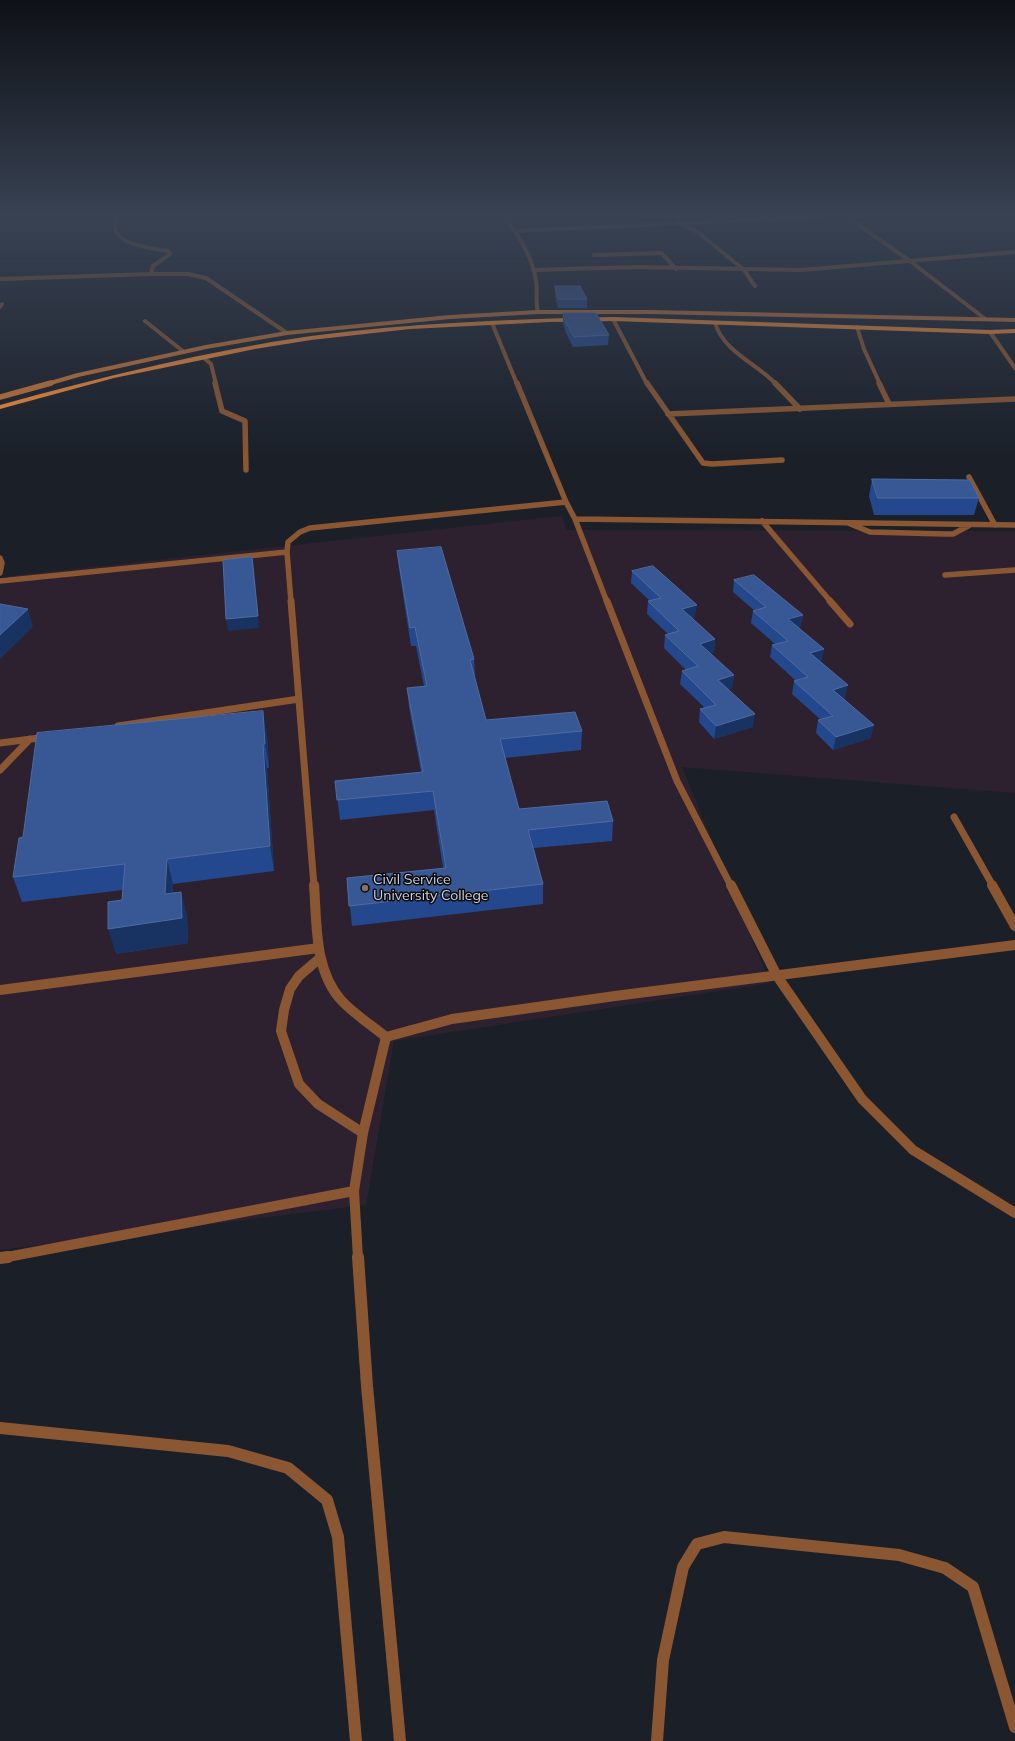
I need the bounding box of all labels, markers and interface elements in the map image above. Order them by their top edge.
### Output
place label: Civil Service University College [373,872,488,904]
marker: Civil Service University College [360,883,370,893]

